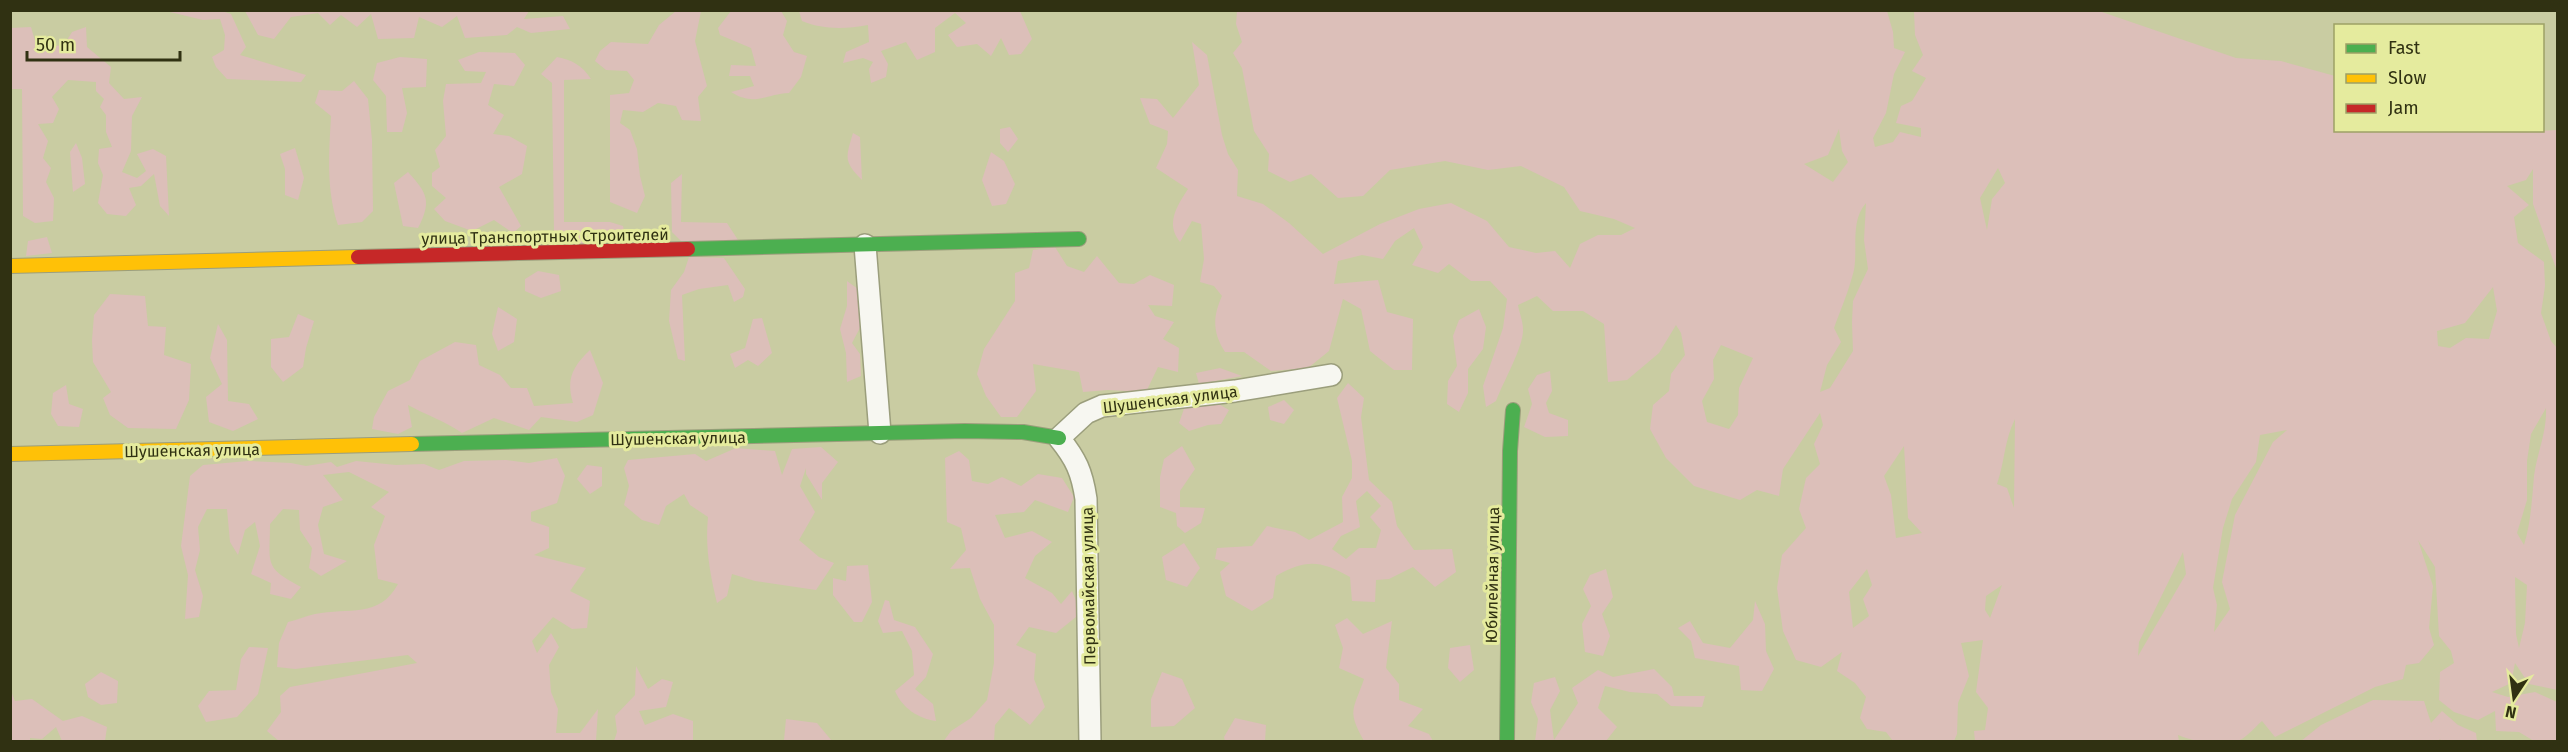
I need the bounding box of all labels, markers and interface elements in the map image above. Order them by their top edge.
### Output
scale bar [27,24,180,62]
legend [2334,24,2544,132]
text: 50 m [36,34,75,56]
text: Fast [2388,37,2421,59]
text: Slow [2388,67,2427,89]
text: Jam [2388,97,2419,119]
street label: улица Транспортных Строителей [421,225,669,248]
street label: Шушенская улица [1102,382,1239,417]
street label: Шушенская улица [610,428,746,449]
street label: Шушенская улица [124,440,260,461]
street label: Первомайская улица [1078,507,1099,665]
street label: Юбилейная улица [1482,507,1503,643]
north arrow [2484,668,2544,728]
text: N [2503,702,2518,723]

